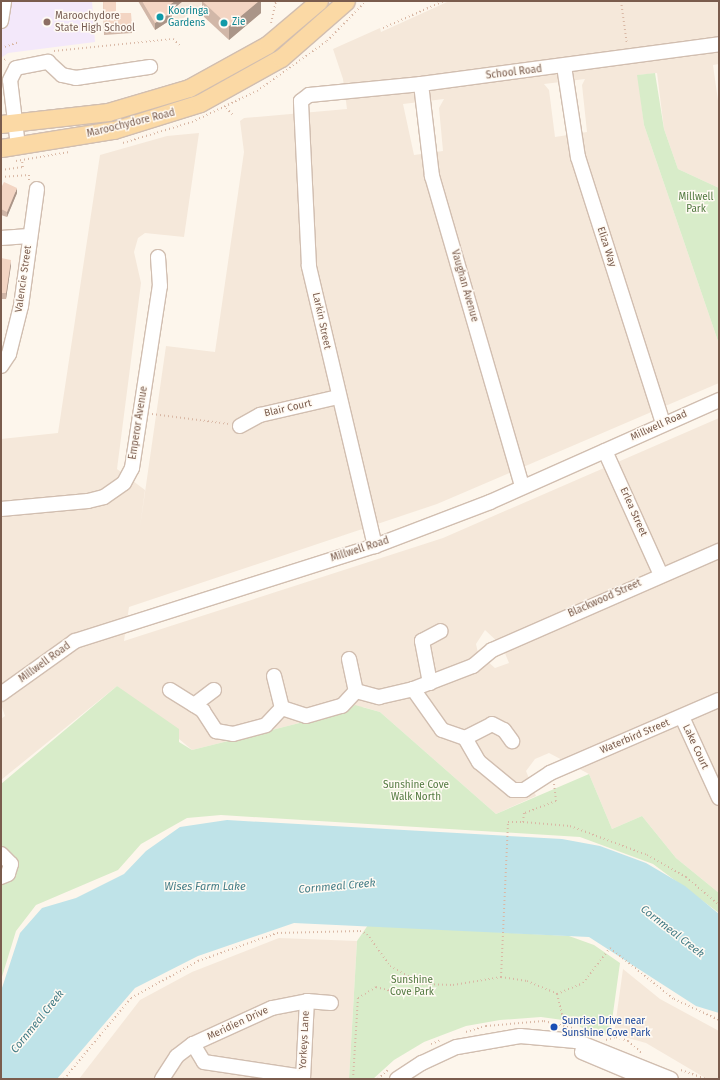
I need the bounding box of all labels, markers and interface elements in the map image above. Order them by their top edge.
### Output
place label: Kooringa Gardens [168,5,208,28]
place label: Maroochydore State High School [55,10,135,34]
marker: Kooringa Gardens [155,12,165,22]
marker: Maroochydore State High School [42,17,52,27]
place label: Zie [232,17,245,29]
marker: Zie [219,18,229,28]
street label: School Road [485,64,543,82]
street label: Maroochydore Road [86,107,176,141]
park label: Millwell Park [679,191,713,214]
street label: Eliza Way [594,225,618,269]
street label: Valencie Street [13,245,35,313]
street label: Vaughan Avenue [448,248,480,324]
street label: Larkin Street [309,292,333,350]
street label: Emperor Avenue [127,385,151,461]
street label: Blair Court [263,398,313,420]
street label: Millwell Road [629,408,689,444]
street label: Erlea Street [617,486,649,538]
street label: Millwell Road [329,535,391,565]
street label: Blackwood Street [567,577,643,621]
street label: Millwell Road [17,640,73,686]
street label: Waterbird Street [598,717,672,757]
street label: Lake Court [679,723,711,771]
park label: Sunshine Cove Walk North [383,779,449,802]
water label: Cornmeal Creek [298,877,376,897]
water label: Wises Farm Lake [164,880,246,894]
water label: Cornmeal Creek [638,903,706,961]
park label: Sunshine Cove Park [390,974,434,998]
water label: Cornmeal Creek [9,988,67,1056]
street label: Meridien Drive [206,1005,270,1043]
street label: Yorkeys Lane [297,1010,313,1070]
place label: Sunrise Drive near Sunshine Cove Park [562,1015,650,1038]
marker: Sunrise Drive near Sunshine Cove Park [549,1022,559,1032]

